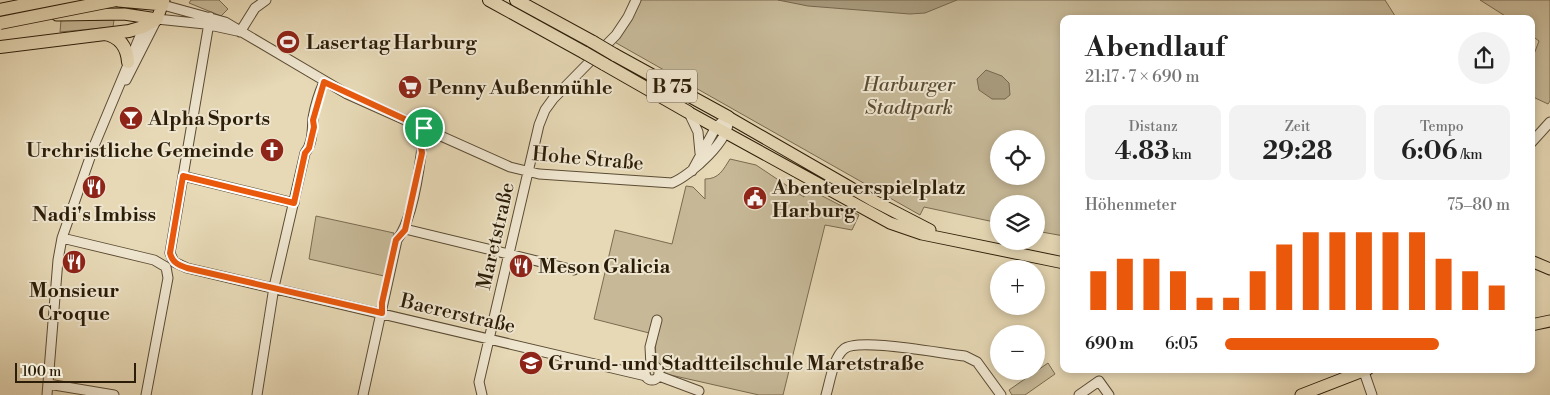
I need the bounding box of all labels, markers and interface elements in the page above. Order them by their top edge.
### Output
sports icon: Lasertag Harburg [275,29,301,55]
text: Abendlauf [1085,30,1225,65]
place label: Lasertag Harburg [306,31,477,56]
button: share [1458,32,1510,84]
text: 21:17 · 7 × 690 m [1085,67,1199,87]
road number: B 75 [647,70,697,102]
park label: Harburger Stadtpark [862,73,956,121]
supermarket icon: Penny Außenmühle [397,74,423,100]
place label: Penny Außenmühle [428,76,613,101]
bar icon: Alpha Sports [118,105,144,131]
place label: Alpha Sports [147,107,270,132]
pin [403,107,445,149]
icon: arrive [410,114,438,142]
text: Distanz [1129,118,1178,136]
text: Zeit [1285,118,1310,136]
text: Tempo [1420,118,1464,136]
map controls [990,130,1045,380]
button: locate [990,130,1045,185]
text: 4.83 [1115,136,1169,167]
text: 29:28 [1263,136,1332,167]
text: 6:06 [1401,136,1458,167]
church icon: Urchristliche Gemeinde [259,137,285,163]
place label: Urchristliche Gemeinde [26,139,254,164]
street label: Hohe Straße [531,142,645,177]
text: km [1169,146,1192,164]
text: /km [1458,146,1483,164]
restaurant icon: Nadi's Imbiss [81,174,107,200]
place label: Abenteuerspielplatz Harburg [771,176,965,224]
street label: Maretstraße [472,180,521,292]
public building icon: Abenteuerspielplatz Harburg [742,185,768,211]
button: layers [990,195,1045,250]
text: Höhenmeter [1085,195,1177,215]
text: 75–80 m [1447,195,1510,215]
place label: Nadi's Imbiss [32,203,156,228]
restaurant icon: Monsieur Croque [61,249,87,275]
restaurant icon: Meson Galicia [508,253,534,279]
place label: Meson Galicia [538,255,670,280]
button: + [990,260,1045,315]
place label: Monsieur Croque [29,279,119,327]
street label: Baererstraße [397,289,518,340]
button: − [990,325,1045,380]
text: 690 m [1085,334,1134,354]
text: 6:05 [1165,334,1198,354]
school or university icon: Grund‐ und Stadtteilschule Maretstraße [518,350,544,376]
place label: Grund‐ und Stadtteilschule Maretstraße [548,352,925,377]
scale bar [15,360,136,383]
text: 100 m [22,363,61,381]

